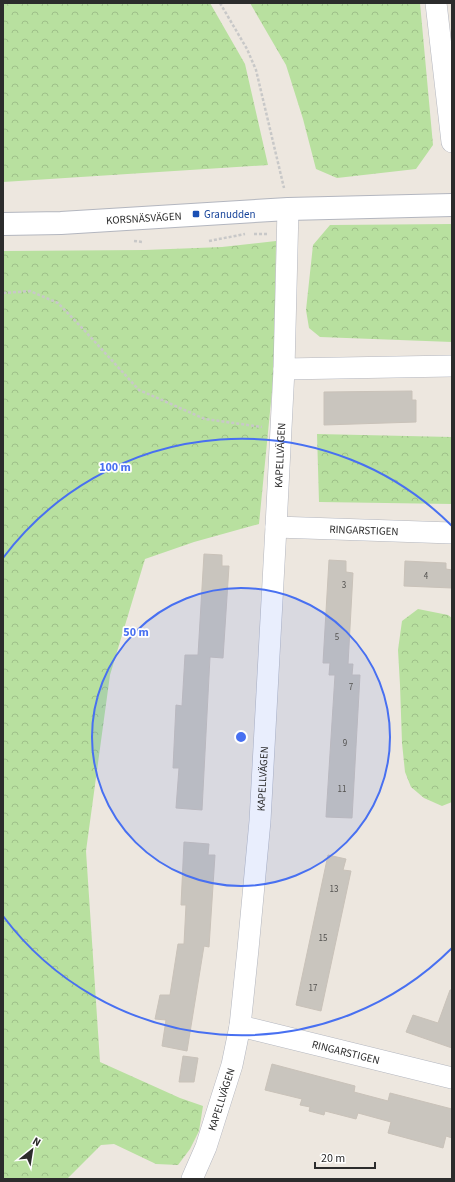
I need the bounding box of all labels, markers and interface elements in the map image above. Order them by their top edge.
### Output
place label: Granudden [204,207,256,222]
street label: KORSNÄSVÄGEN [106,208,182,228]
marker: Granudden [191,209,201,219]
street label: KAPELLVÄGEN [270,422,289,488]
text: 100 m [99,459,131,476]
street label: RINGARSTIGEN [329,521,399,539]
house number: 4 [424,570,429,583]
house number: 3 [342,579,347,592]
text: 50 m [123,624,149,641]
house number: 5 [335,631,340,644]
house number: 7 [349,681,354,694]
centre of rings [234,730,248,744]
house number: 9 [343,737,348,750]
street label: KAPELLVÄGEN [253,746,272,812]
house number: 11 [338,783,346,796]
house number: 13 [330,883,339,896]
house number: 15 [319,932,328,945]
house number: 17 [309,982,318,995]
street label: RINGARSTIGEN [310,1036,381,1068]
street label: KAPELLVÄGEN [204,1066,238,1133]
north arrow [12,1130,52,1170]
text: N [30,1133,44,1150]
scale bar [315,1144,375,1170]
text: 20 m [321,1150,345,1167]

